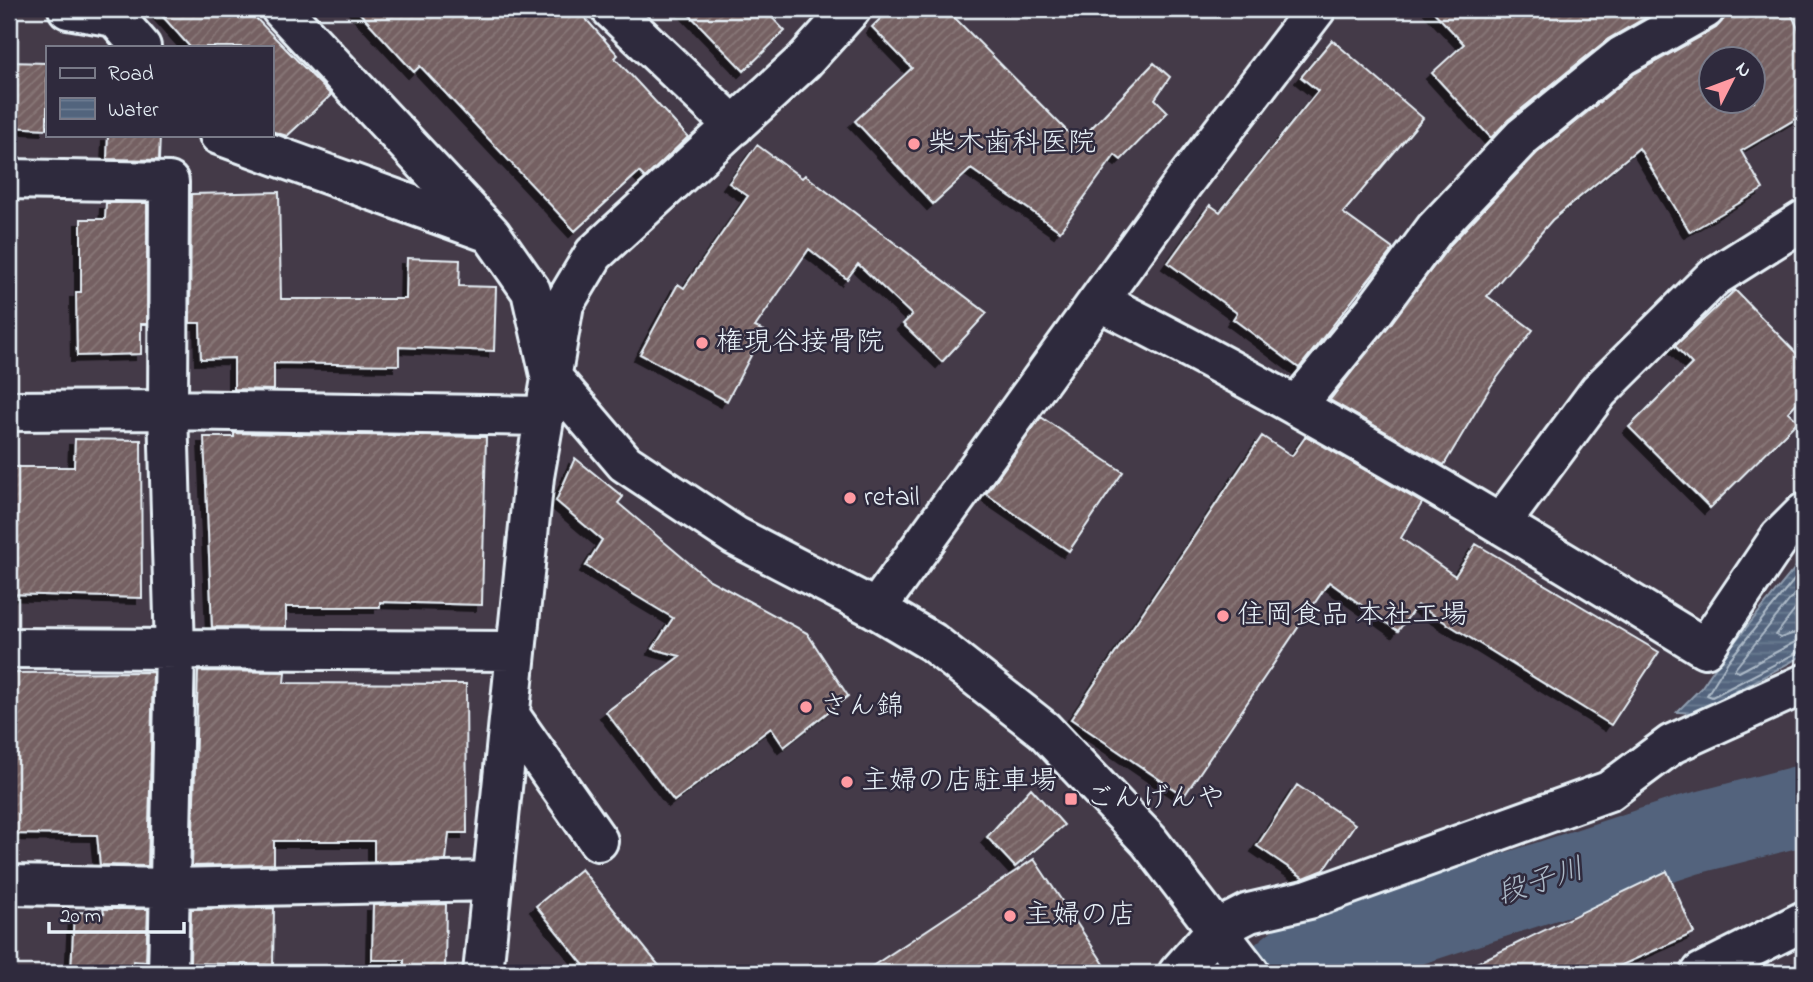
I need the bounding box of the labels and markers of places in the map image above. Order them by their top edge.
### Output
place label: 柴木歯科医院 [928,124,1096,165]
marker: 柴木歯科医院 [906,136,922,152]
place label: 権現谷接骨院 [716,323,884,364]
marker: 権現谷接骨院 [694,335,710,351]
place label: retail [864,478,920,519]
marker: retail [842,490,858,506]
place label: 住岡食品 本社工場 [1237,596,1468,637]
marker: 住岡食品 本社工場 [1215,608,1231,624]
place label: さん錦 [820,687,904,728]
marker: さん錦 [798,699,814,715]
place label: 主婦の店駐車場 [861,762,1057,803]
marker: 主婦の店駐車場 [839,774,855,790]
place label: ごんげんや [1085,779,1225,820]
marker: ごんげんや [1063,791,1079,807]
place label: 主婦の店 [1024,896,1136,937]
marker: 主婦の店 [1002,908,1018,924]

